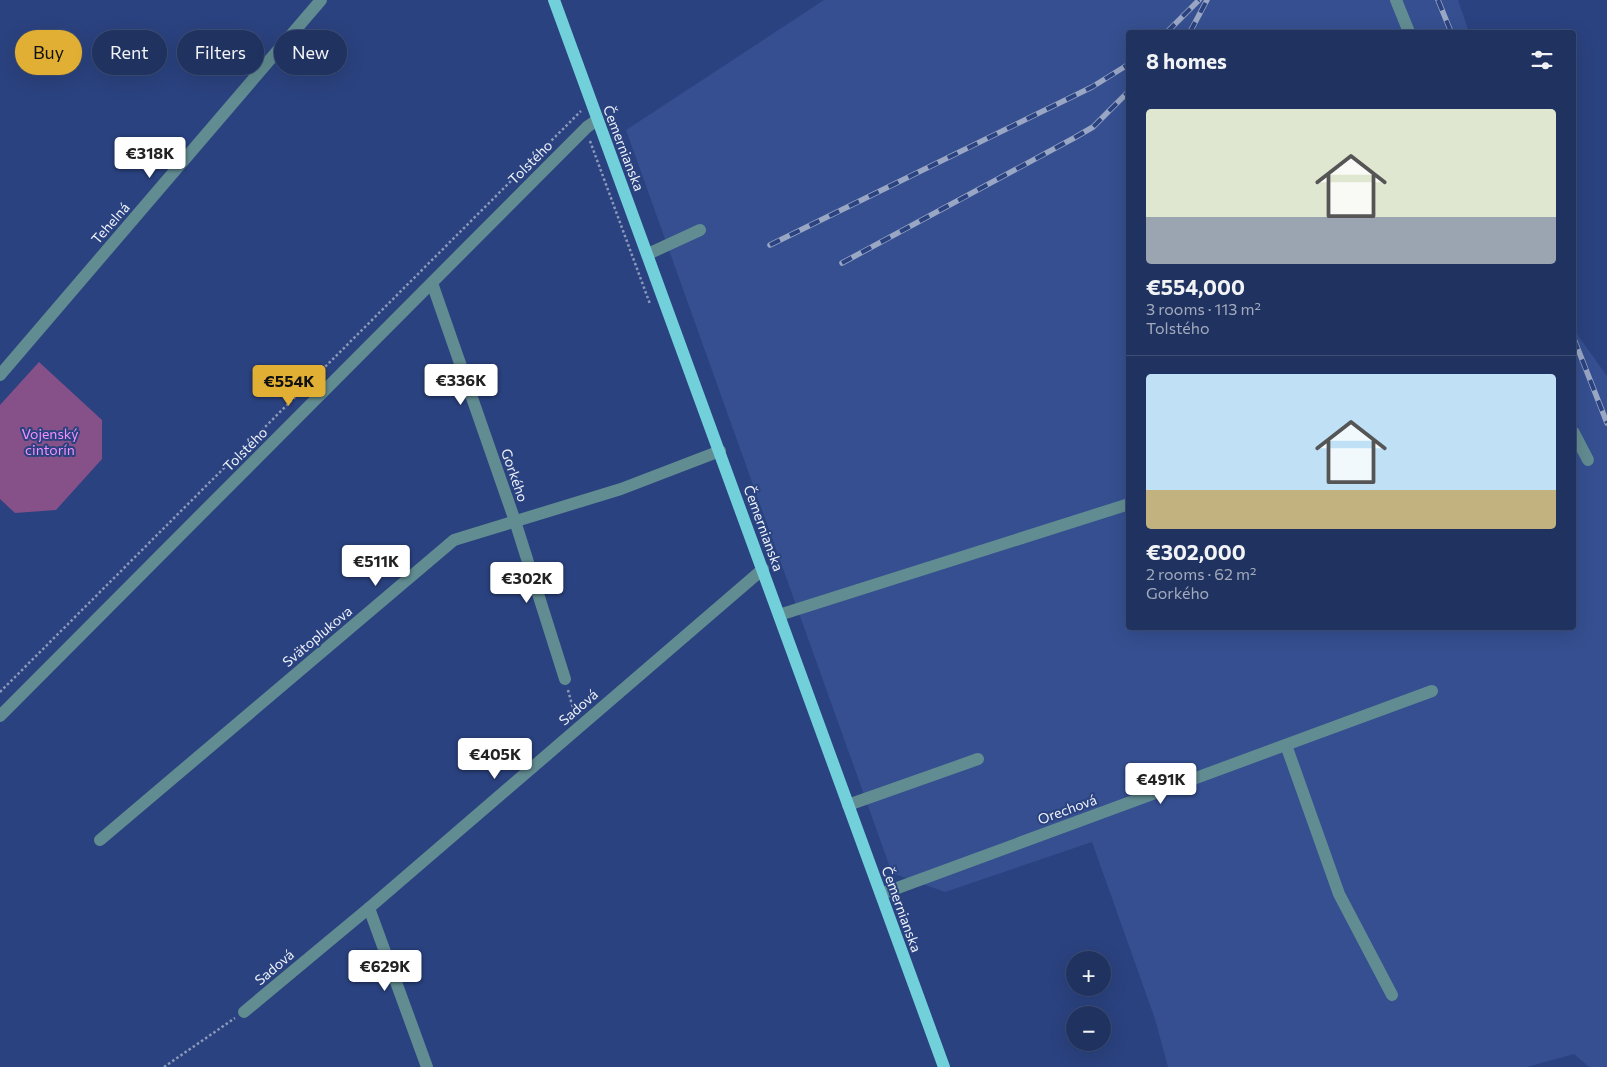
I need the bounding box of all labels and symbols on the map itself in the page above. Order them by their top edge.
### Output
street label: Čemernianska [600,103,648,193]
pin: €318K [115,136,185,179]
street label: Tolstého [504,136,556,188]
street label: Tehelná [87,199,133,247]
pin: €554K [254,364,324,407]
pin: €336K [426,364,496,406]
street label: Tolstého [219,423,271,475]
park label: Vojenský cintorín [21,425,79,458]
street label: Gorkého [498,446,532,504]
street label: Čemernianska [741,483,787,573]
pin: €511K [341,544,411,587]
pin: €302K [492,562,562,604]
street label: Svätoplukova [279,602,355,670]
street label: Sadová [555,685,601,729]
pin: €405K [460,738,530,780]
pin: €491K [1126,762,1196,805]
street label: Orechová [1035,790,1099,828]
street label: Čemernianska [879,864,925,954]
street label: Sadová [251,946,297,988]
pin: €629K [350,950,420,992]

